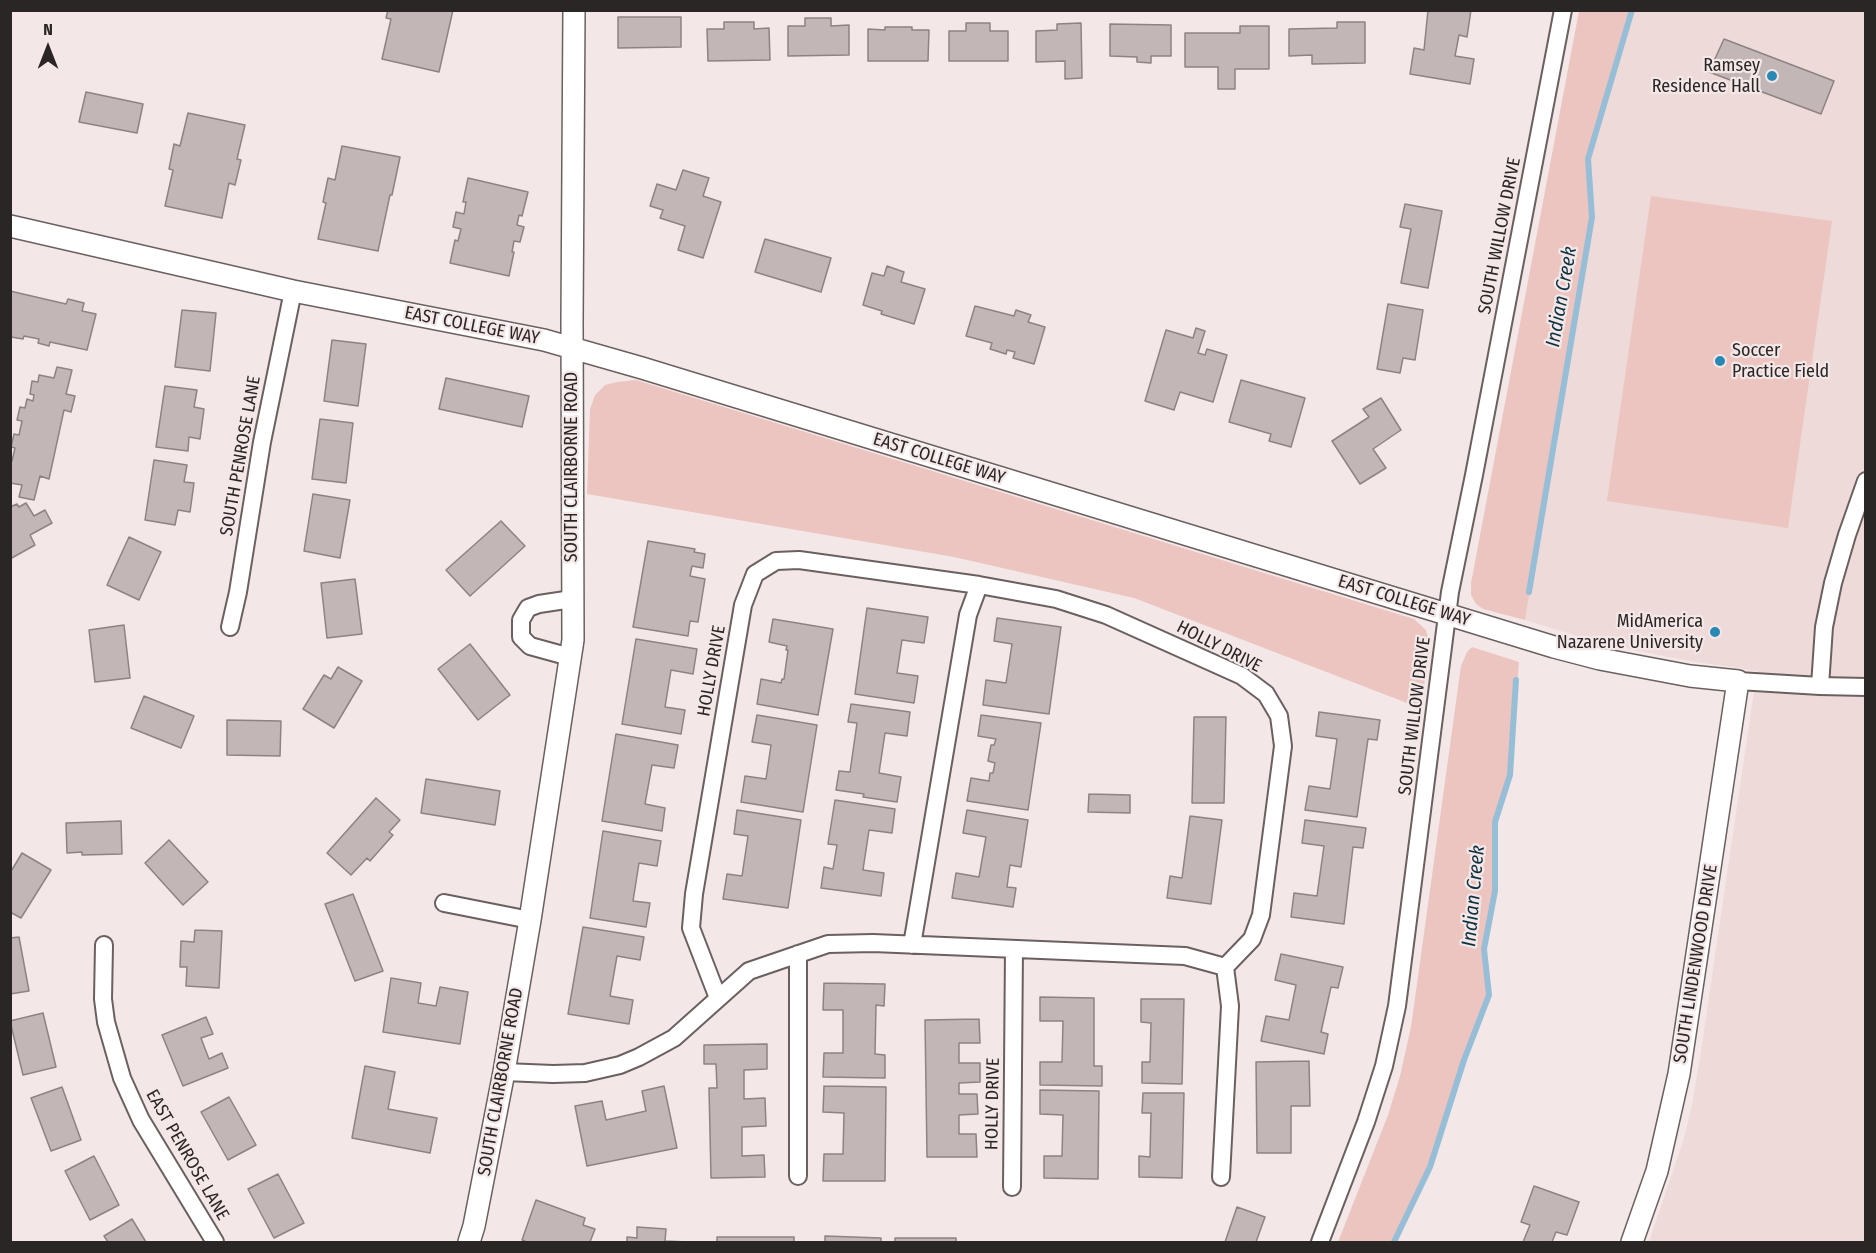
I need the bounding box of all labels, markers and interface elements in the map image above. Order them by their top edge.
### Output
north arrow [18,18,78,78]
text: N [43,20,53,39]
place label: Ramsey Residence Hall [1652,55,1760,98]
marker: Ramsey Residence Hall [1765,69,1779,83]
street label: SOUTH WILLOW DRIVE [1474,156,1526,316]
water label: Indian Creek [1541,245,1583,349]
street label: EAST COLLEGE WAY [403,302,541,350]
place label: Soccer Practice Field [1732,340,1829,382]
marker: Soccer Practice Field [1713,354,1727,368]
street label: SOUTH CLAIRBORNE ROAD [561,372,583,562]
street label: SOUTH PENROSE LANE [216,374,266,538]
street label: EAST COLLEGE WAY [870,429,1008,489]
street label: EAST COLLEGE WAY [1335,571,1473,631]
place label: MidAmerica Nazarene University [1557,611,1703,654]
street label: HOLLY DRIVE [1173,616,1265,678]
street label: HOLLY DRIVE [693,624,731,718]
marker: MidAmerica Nazarene University [1708,625,1722,639]
street label: SOUTH WILLOW DRIVE [1395,636,1435,796]
water label: Indian Creek [1458,844,1490,948]
street label: SOUTH LINDENWOOD DRIVE [1670,863,1722,1065]
street label: SOUTH CLAIRBORNE ROAD [474,986,528,1178]
street label: HOLLY DRIVE [981,1058,1005,1150]
street label: EAST PENROSE LANE [141,1086,233,1224]

